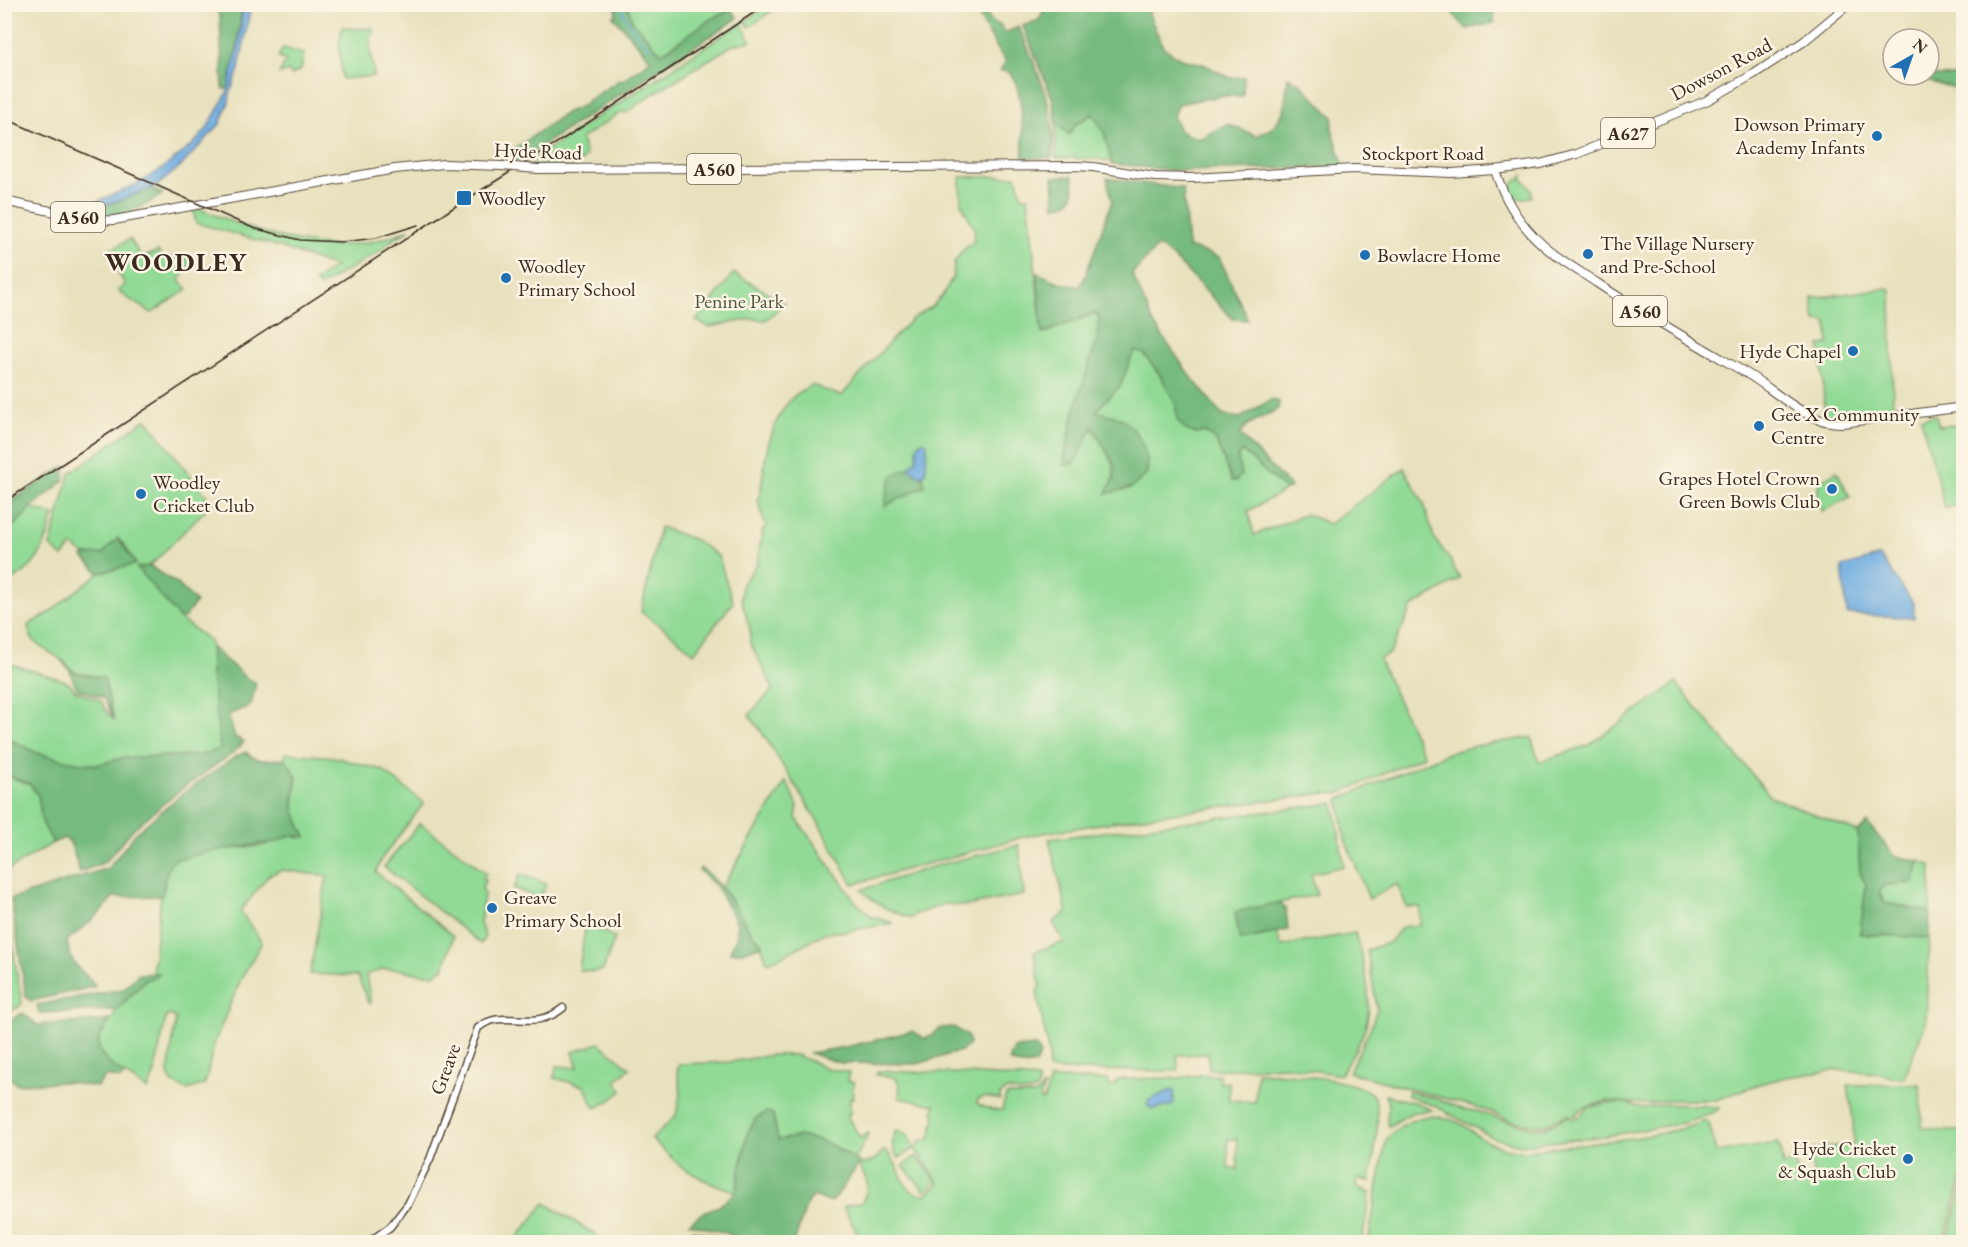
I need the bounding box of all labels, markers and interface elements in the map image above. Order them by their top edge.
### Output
north arrow [1881,27,1941,87]
street label: Dowson Road [1666,31,1777,107]
text: N [1909,34,1932,58]
place label: Dowson Primary Academy Infants [1734,111,1865,160]
road number: A627 [1601,118,1655,148]
marker: Dowson Primary Academy Infants [1870,129,1884,143]
street label: Hyde Road [493,136,583,166]
street label: Stockport Road [1362,140,1485,166]
road number: A560 [687,154,741,184]
place label: Woodley [478,185,546,211]
marker: Woodley [455,189,473,207]
road number: A560 [51,202,105,232]
place label: The Village Nursery and Pre-School [1600,230,1755,279]
place label: Bowlacre Home [1377,242,1501,268]
district label: WOODLEY [104,245,248,279]
marker: The Village Nursery and Pre-School [1581,247,1595,261]
marker: Bowlacre Home [1358,248,1372,262]
place label: Woodley Primary School [518,253,636,302]
marker: Woodley Primary School [499,271,513,285]
park label: Penine Park [694,288,784,314]
road number: A560 [1613,296,1667,326]
place label: Hyde Chapel [1739,338,1841,364]
marker: Hyde Chapel [1846,344,1860,358]
place label: Gee X Community Centre [1771,401,1920,450]
marker: Gee X Community Centre [1752,419,1766,433]
place label: Grapes Hotel Crown Green Bowls Club [1658,465,1820,514]
place label: Woodley Cricket Club [153,469,254,518]
marker: Grapes Hotel Crown Green Bowls Club [1825,482,1839,496]
marker: Woodley Cricket Club [134,487,148,501]
place label: Greave Primary School [504,884,622,933]
marker: Greave Primary School [485,901,499,915]
street label: Greave [424,1040,466,1098]
place label: Hyde Cricket & Squash Club [1778,1135,1897,1184]
marker: Hyde Cricket & Squash Club [1901,1152,1915,1166]

